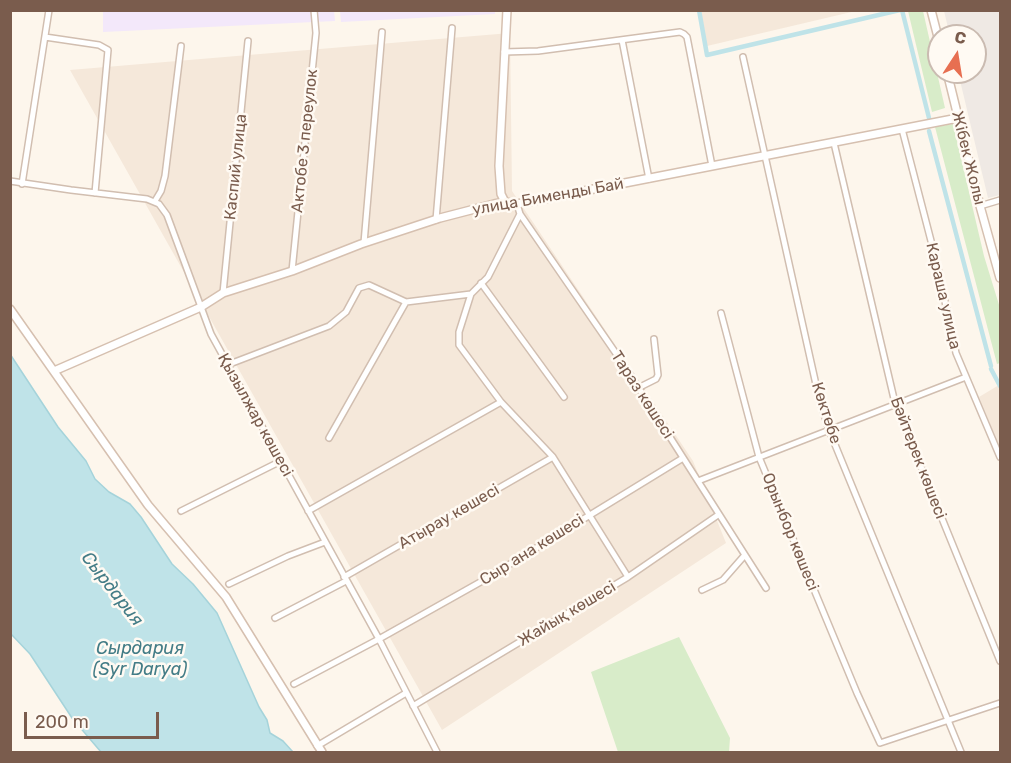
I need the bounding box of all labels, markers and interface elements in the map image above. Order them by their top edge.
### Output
north arrow [927,24,987,84]
text: С [953,27,968,48]
street label: Актобе 3 переулок [288,68,322,214]
street label: Жібек Жолы [947,109,989,207]
street label: Каспий улица [221,113,251,221]
street label: улица Бименды Бай [471,174,625,220]
street label: Караша улица [921,241,965,351]
street label: Тараз көшесі [607,348,677,442]
street label: Қызылжар көшесі [213,350,297,480]
street label: Көктөбе [807,380,845,446]
street label: Бәйтерек көшесі [886,394,950,522]
street label: Орынбор көшесі [758,470,822,594]
street label: Атырау көшесі [395,480,503,554]
street label: Сыр ана көшесі [477,510,587,590]
water label: Сырдария [76,548,148,630]
street label: Жайық көшесі [515,577,619,651]
water label: Сырдария (Syr Darya) [93,638,187,680]
scale bar [27,700,162,738]
text: 200 m [35,711,89,733]

